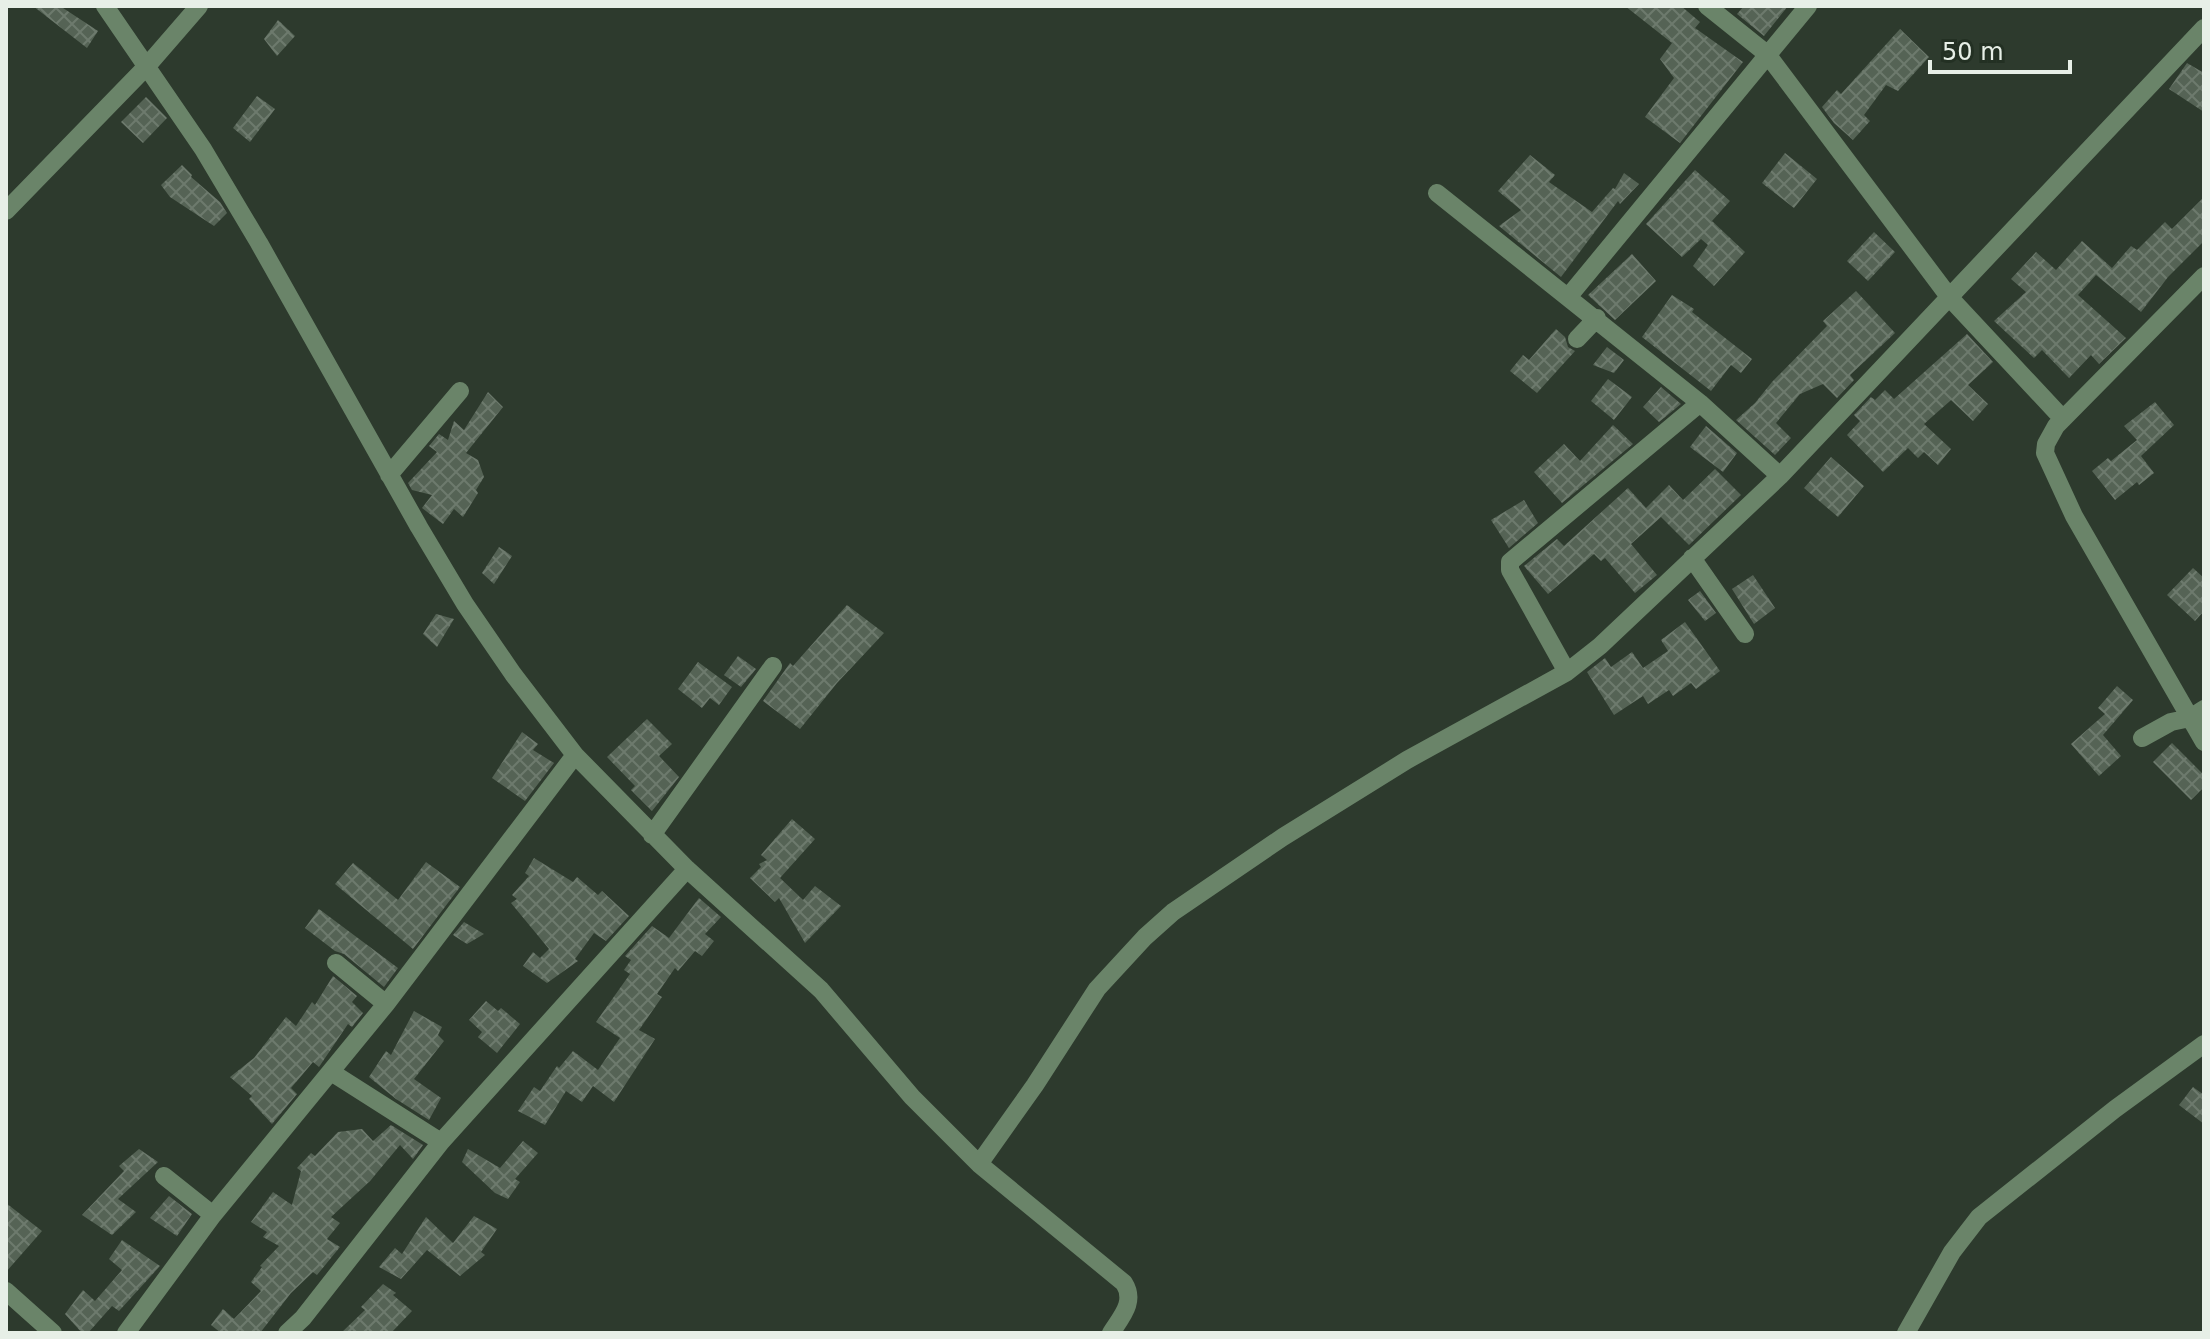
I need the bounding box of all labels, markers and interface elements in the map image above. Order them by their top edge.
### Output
scale bar [1930,24,2070,74]
text: 50 m [1942,38,2004,66]

